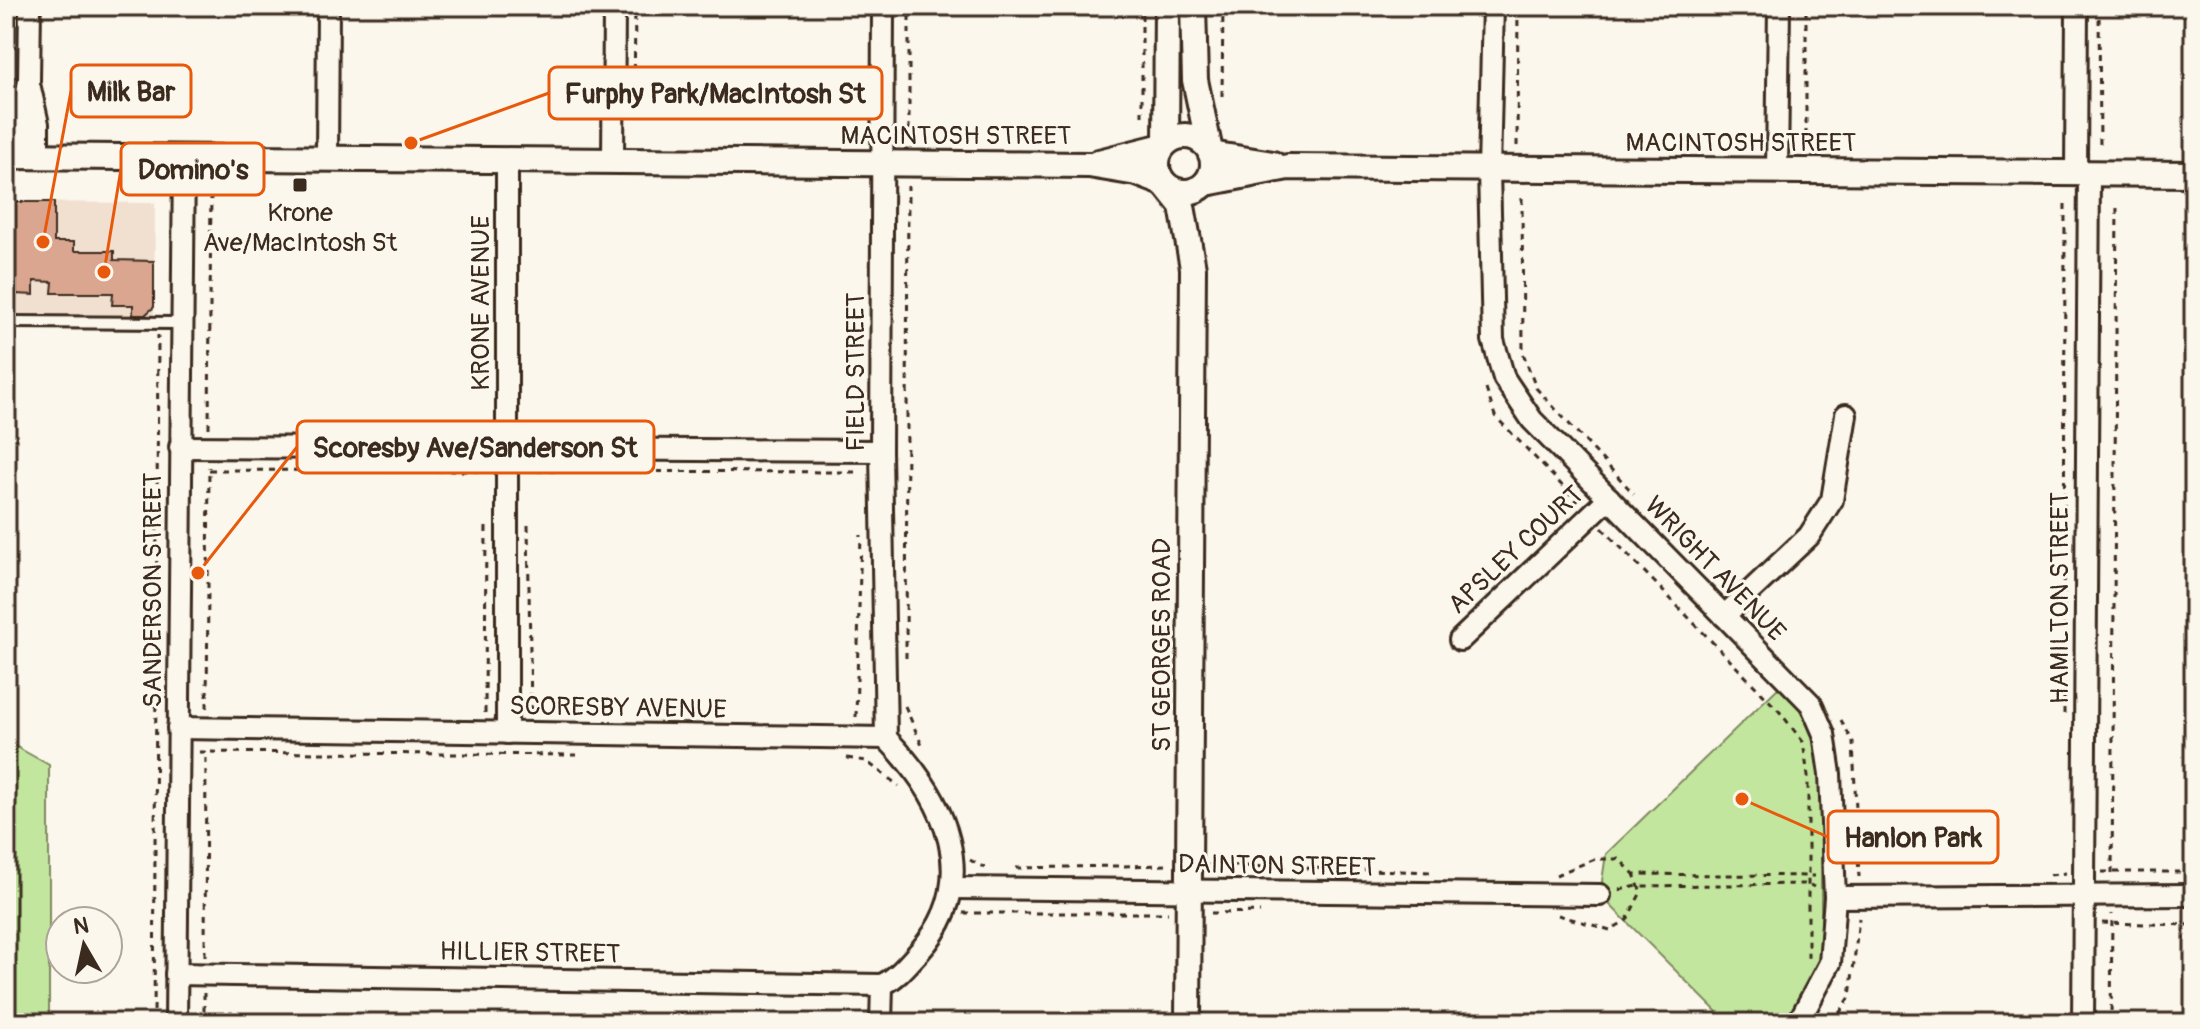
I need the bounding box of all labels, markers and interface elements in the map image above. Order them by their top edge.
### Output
callout: Milk Bar [71,65,191,117]
callout: Furphy Park/MacIntosh St [549,67,882,119]
text: Milk Bar [87,75,176,110]
text: Furphy Park/MacIntosh St [565,77,866,112]
street label: MACINTOSH STREET [841,120,1071,152]
street label: MACINTOSH STREET [1626,127,1856,159]
callout: Domino's [121,143,264,195]
text: Domino's [138,153,249,188]
marker: Krone Ave/MacIntosh St [291,176,309,194]
place label: Krone Ave/MacIntosh St [203,197,398,259]
street label: KRONE AVENUE [465,215,497,391]
street label: FIELD STREET [840,292,872,452]
callout: Scoresby Ave/Sanderson St [297,421,654,473]
text: Scoresby Ave/Sanderson St [312,431,638,466]
street label: SANDERSON STREET [137,472,169,708]
street label: APSLEY COURT [1442,479,1590,621]
street label: WRIGHT AVENUE [1638,490,1792,648]
street label: HAMILTON STREET [2044,492,2076,704]
street label: ST GEORGES ROAD [1146,538,1178,752]
street label: SCORESBY AVENUE [509,690,727,726]
callout: Hanlon Park [1828,811,1998,863]
text: Hanlon Park [1844,821,1982,856]
street label: DAINTON STREET [1178,848,1376,884]
north arrow [44,905,124,985]
text: N [71,911,91,941]
street label: HILLIER STREET [439,935,621,971]

